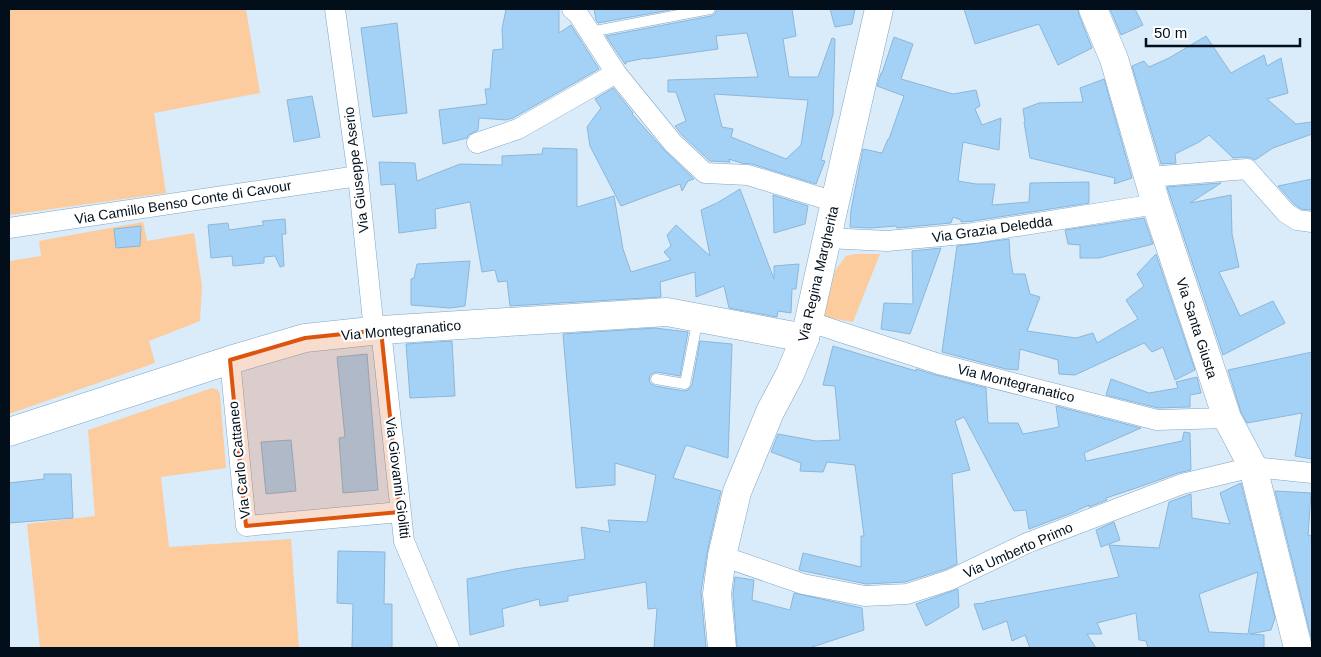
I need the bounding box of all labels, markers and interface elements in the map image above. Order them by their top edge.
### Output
scale bar [1146,15,1300,47]
text: 50 m [1154,24,1187,41]
street label: Via Giuseppe Aserio [340,106,372,234]
street label: Via Camillo Benso Conte di Cavour [74,177,293,227]
street label: Via Regina Margherita [795,204,841,344]
street label: Via Grazia Deledda [931,213,1053,245]
street label: Via Santa Giusta [1173,276,1221,381]
street label: Via Montegranatico [340,317,462,343]
street label: Via Montegranatico [956,361,1077,405]
street label: Via Carlo Cattaneo [225,400,253,520]
street label: Via Giovanni Giolitti [383,417,413,539]
street label: Via Umberto Primo [961,519,1075,581]

